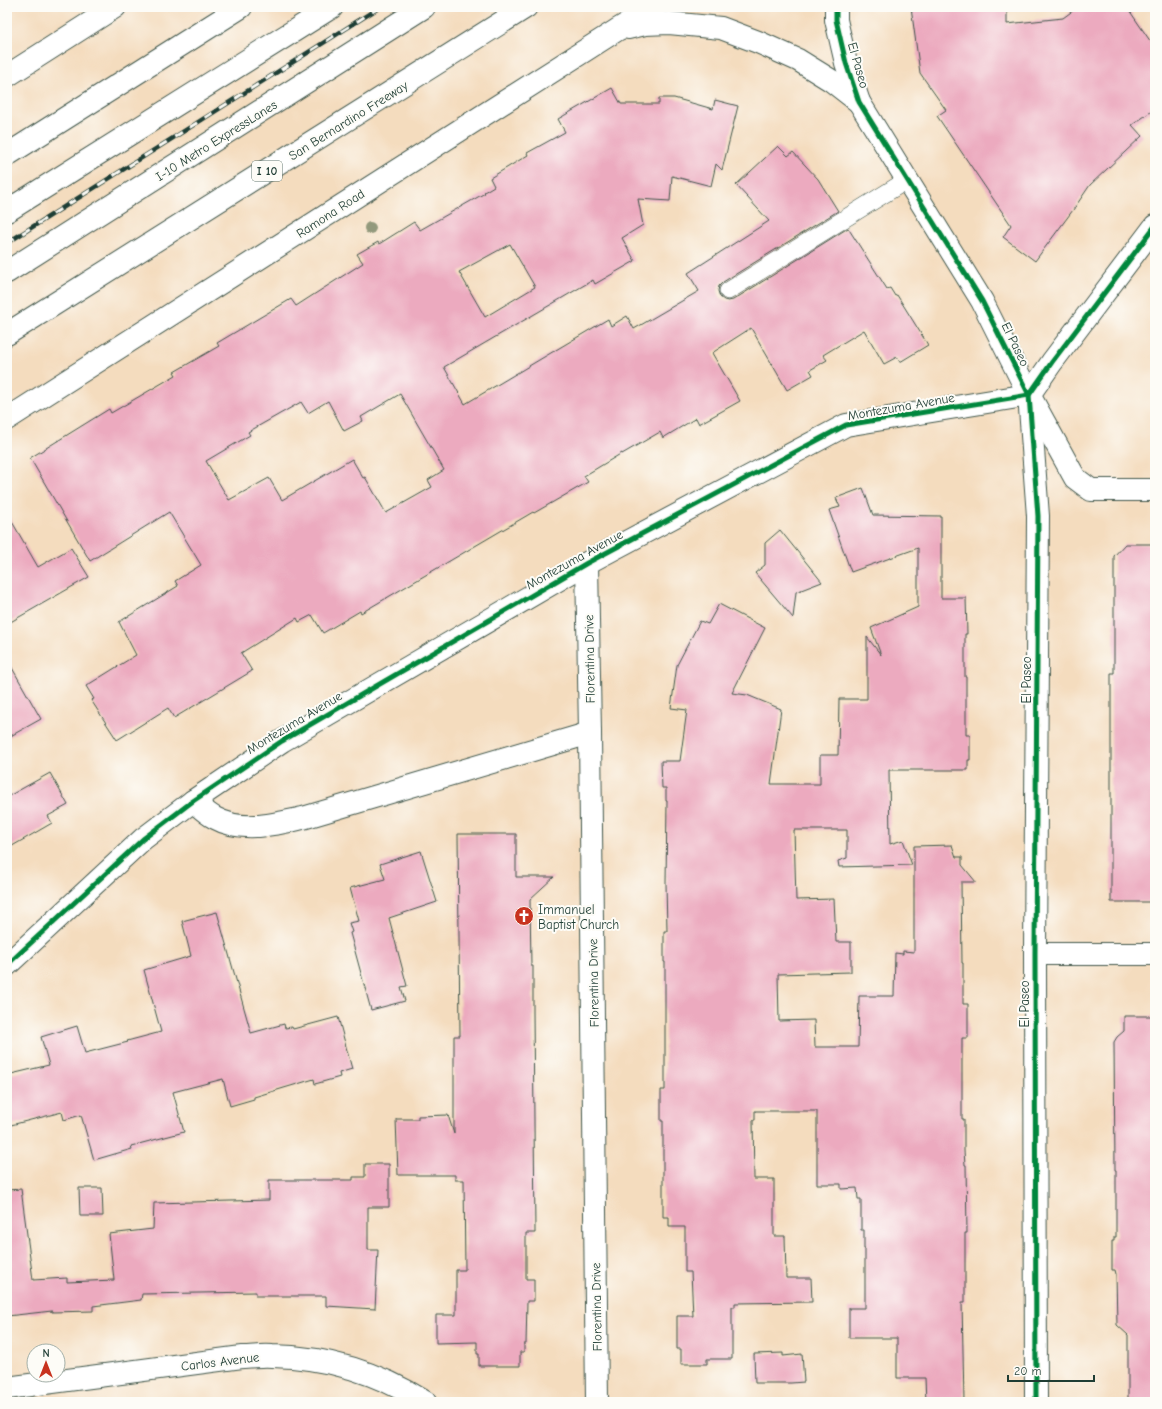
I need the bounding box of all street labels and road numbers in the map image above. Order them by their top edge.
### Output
street label: El Paseo [845,40,872,90]
street label: San Bernardino Freeway [286,78,411,163]
street label: I-10 Metro ExpressLanes [153,97,280,184]
road number: I 10 [252,161,282,181]
street label: Ramona Road [293,186,367,241]
street label: El Paseo [998,320,1033,369]
street label: Montezuma Avenue [846,390,956,423]
street label: Montezuma Avenue [523,526,626,592]
street label: Florentina Drive [581,614,598,703]
street label: El Paseo [1019,656,1034,704]
street label: Montezuma Avenue [244,688,345,757]
street label: Florentina Drive [585,938,602,1027]
street label: El Paseo [1017,980,1032,1028]
street label: Florentina Drive [588,1262,605,1351]
street label: Carlos Avenue [180,1349,261,1374]

